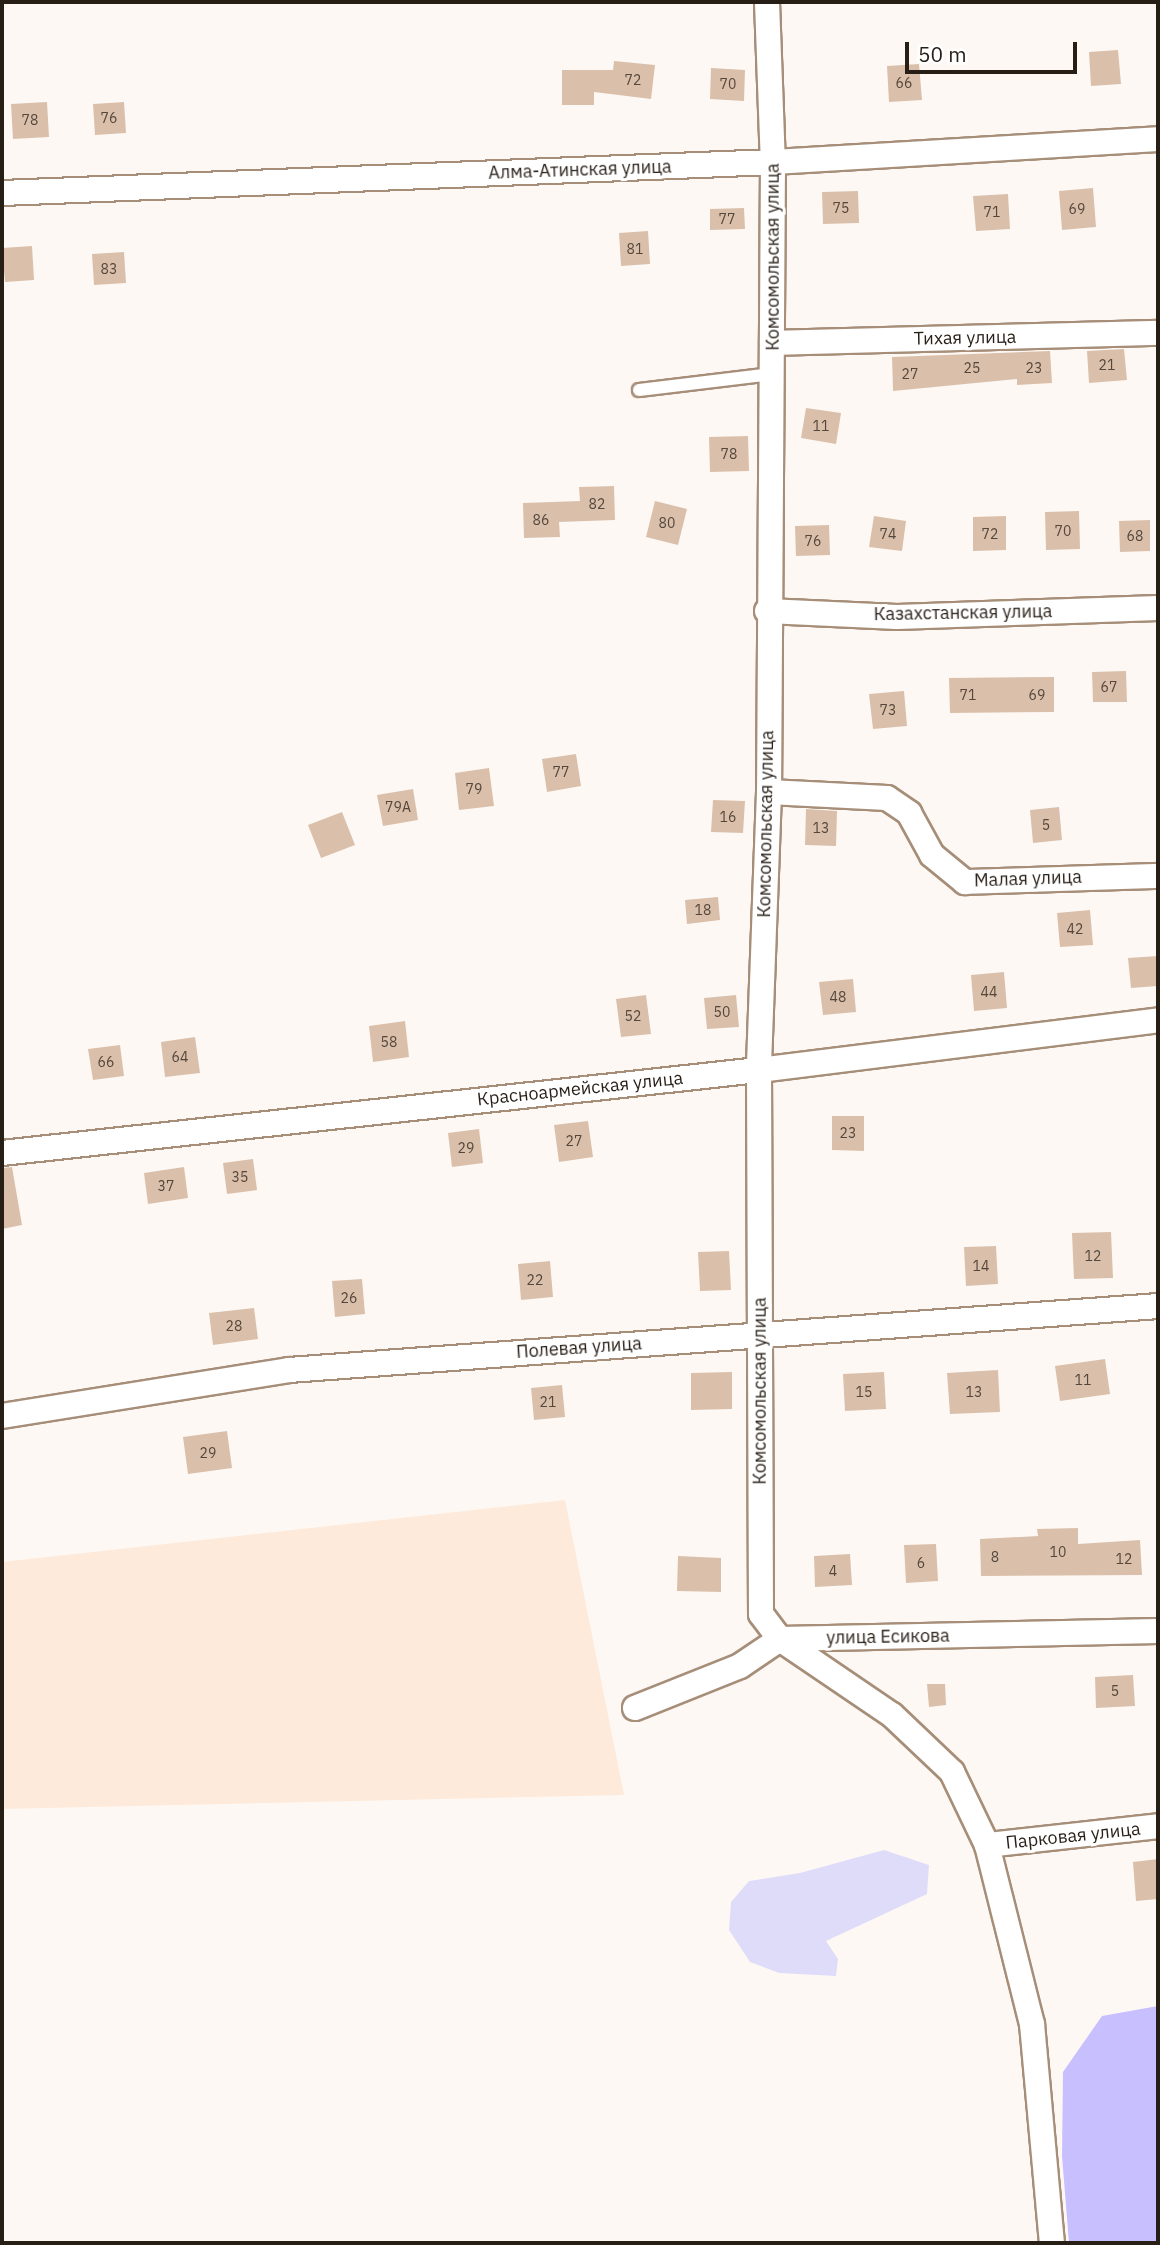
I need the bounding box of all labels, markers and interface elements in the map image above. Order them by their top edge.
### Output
scale bar [908,28,1080,72]
text: 50 m [918,40,967,68]
house number: 72 [625,72,641,88]
house number: 66 [896,75,912,91]
house number: 70 [720,76,736,92]
house number: 76 [101,110,117,126]
house number: 78 [22,112,38,128]
street label: Алма-Атинская улица [488,156,672,184]
street label: Комсомольская улица [762,163,784,351]
house number: 75 [833,200,849,216]
house number: 69 [1069,201,1085,217]
house number: 71 [984,204,1000,220]
house number: 77 [719,211,735,227]
house number: 81 [627,241,643,257]
house number: 83 [101,261,117,277]
street label: Тихая улица [914,326,1016,350]
house number: 21 [1099,357,1115,373]
house number: 25 [964,360,980,376]
house number: 23 [1026,360,1042,376]
house number: 27 [902,366,918,382]
house number: 11 [813,418,829,434]
house number: 78 [721,446,737,462]
house number: 82 [589,496,605,512]
house number: 86 [533,512,549,528]
house number: 80 [659,515,675,531]
house number: 70 [1055,523,1071,539]
house number: 74 [880,526,896,542]
house number: 72 [982,526,998,542]
house number: 68 [1127,528,1143,544]
house number: 76 [805,533,821,549]
street label: Казахстанская улица [873,601,1053,625]
house number: 67 [1101,679,1117,695]
house number: 71 [960,687,976,703]
house number: 69 [1029,687,1045,703]
house number: 73 [880,702,896,718]
street label: Комсомольская улица [754,730,778,918]
house number: 77 [553,764,569,780]
house number: 79 [466,781,482,797]
house number: 79А [385,799,411,815]
house number: 16 [720,809,736,825]
house number: 5 [1042,817,1050,833]
house number: 13 [813,820,829,836]
street label: Малая улица [974,866,1082,892]
house number: 18 [695,902,711,918]
house number: 42 [1067,921,1083,937]
house number: 44 [981,984,997,1000]
house number: 48 [830,989,846,1005]
house number: 50 [714,1004,730,1020]
house number: 52 [625,1008,641,1024]
house number: 58 [381,1034,397,1050]
house number: 64 [172,1049,188,1065]
house number: 66 [98,1054,114,1070]
street label: Красноармейская улица [476,1067,684,1111]
house number: 23 [840,1125,856,1141]
house number: 27 [566,1133,582,1149]
house number: 29 [458,1140,474,1156]
house number: 35 [232,1169,248,1185]
house number: 37 [158,1178,174,1194]
house number: 12 [1085,1248,1101,1264]
house number: 14 [973,1258,989,1274]
house number: 22 [527,1272,543,1288]
house number: 26 [341,1290,357,1306]
street label: Комсомольская улица [749,1297,771,1485]
house number: 28 [226,1318,242,1334]
street label: Полевая улица [515,1333,643,1363]
house number: 11 [1075,1372,1091,1388]
house number: 15 [856,1384,872,1400]
house number: 13 [966,1384,982,1400]
house number: 21 [540,1394,556,1410]
house number: 29 [200,1445,216,1461]
house number: 10 [1050,1544,1066,1560]
house number: 8 [991,1549,999,1565]
house number: 12 [1116,1551,1132,1567]
house number: 6 [917,1555,925,1571]
house number: 4 [829,1563,837,1579]
street label: улица Есикова [826,1625,950,1649]
house number: 5 [1111,1683,1119,1699]
street label: Парковая улица [1004,1818,1142,1854]

